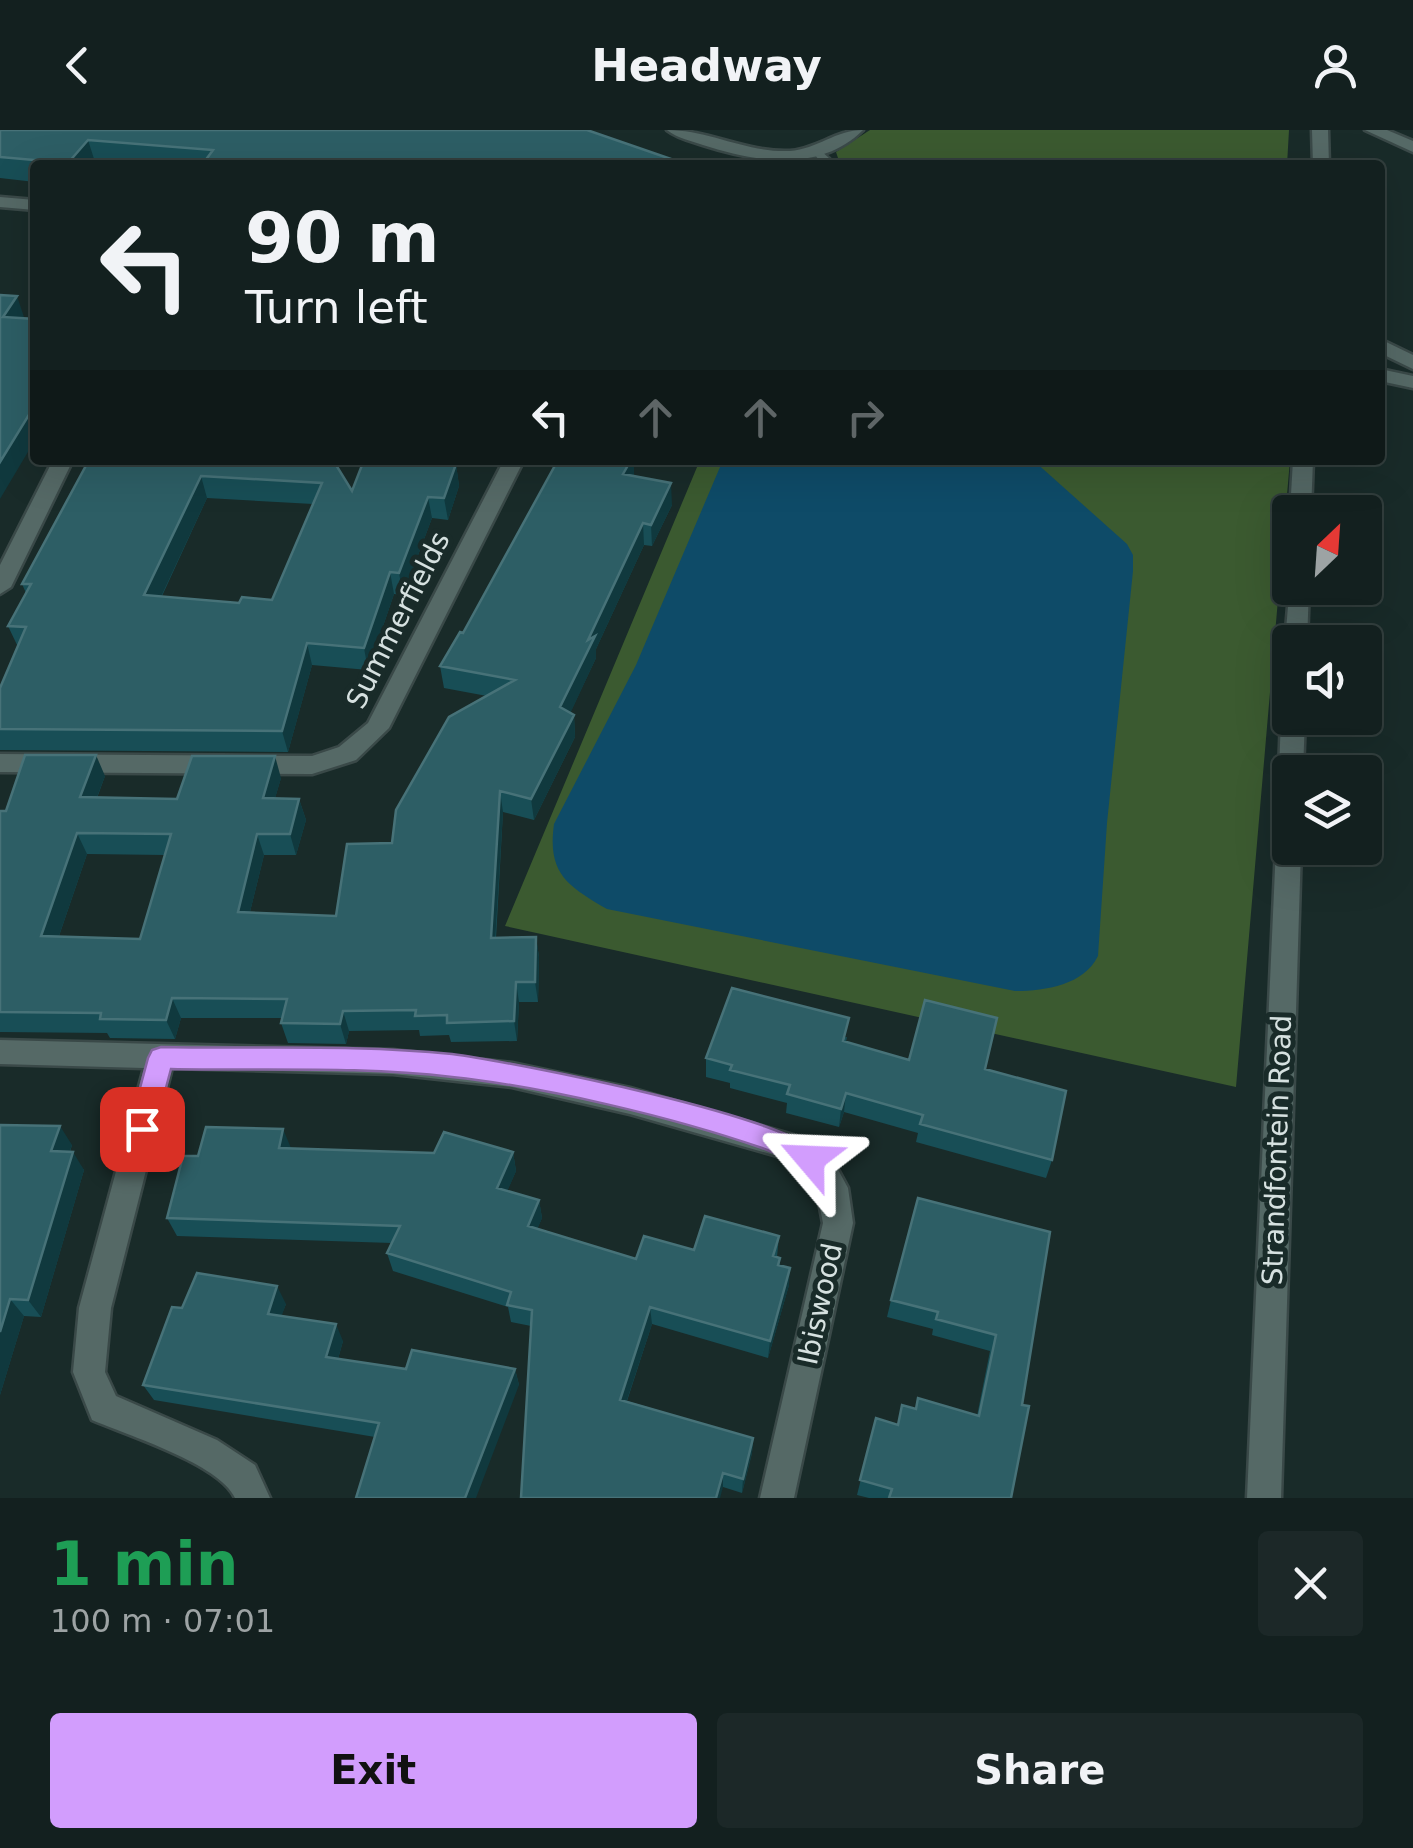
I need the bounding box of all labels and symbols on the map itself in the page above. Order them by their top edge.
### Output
north arrow [1272,495,1382,605]
street label: Summerfields [339,526,457,714]
street label: Strandfontein Road [1256,1014,1298,1286]
pin [100,1087,185,1172]
position arrow [758,1107,862,1211]
street label: Ibiswood [791,1240,849,1368]

